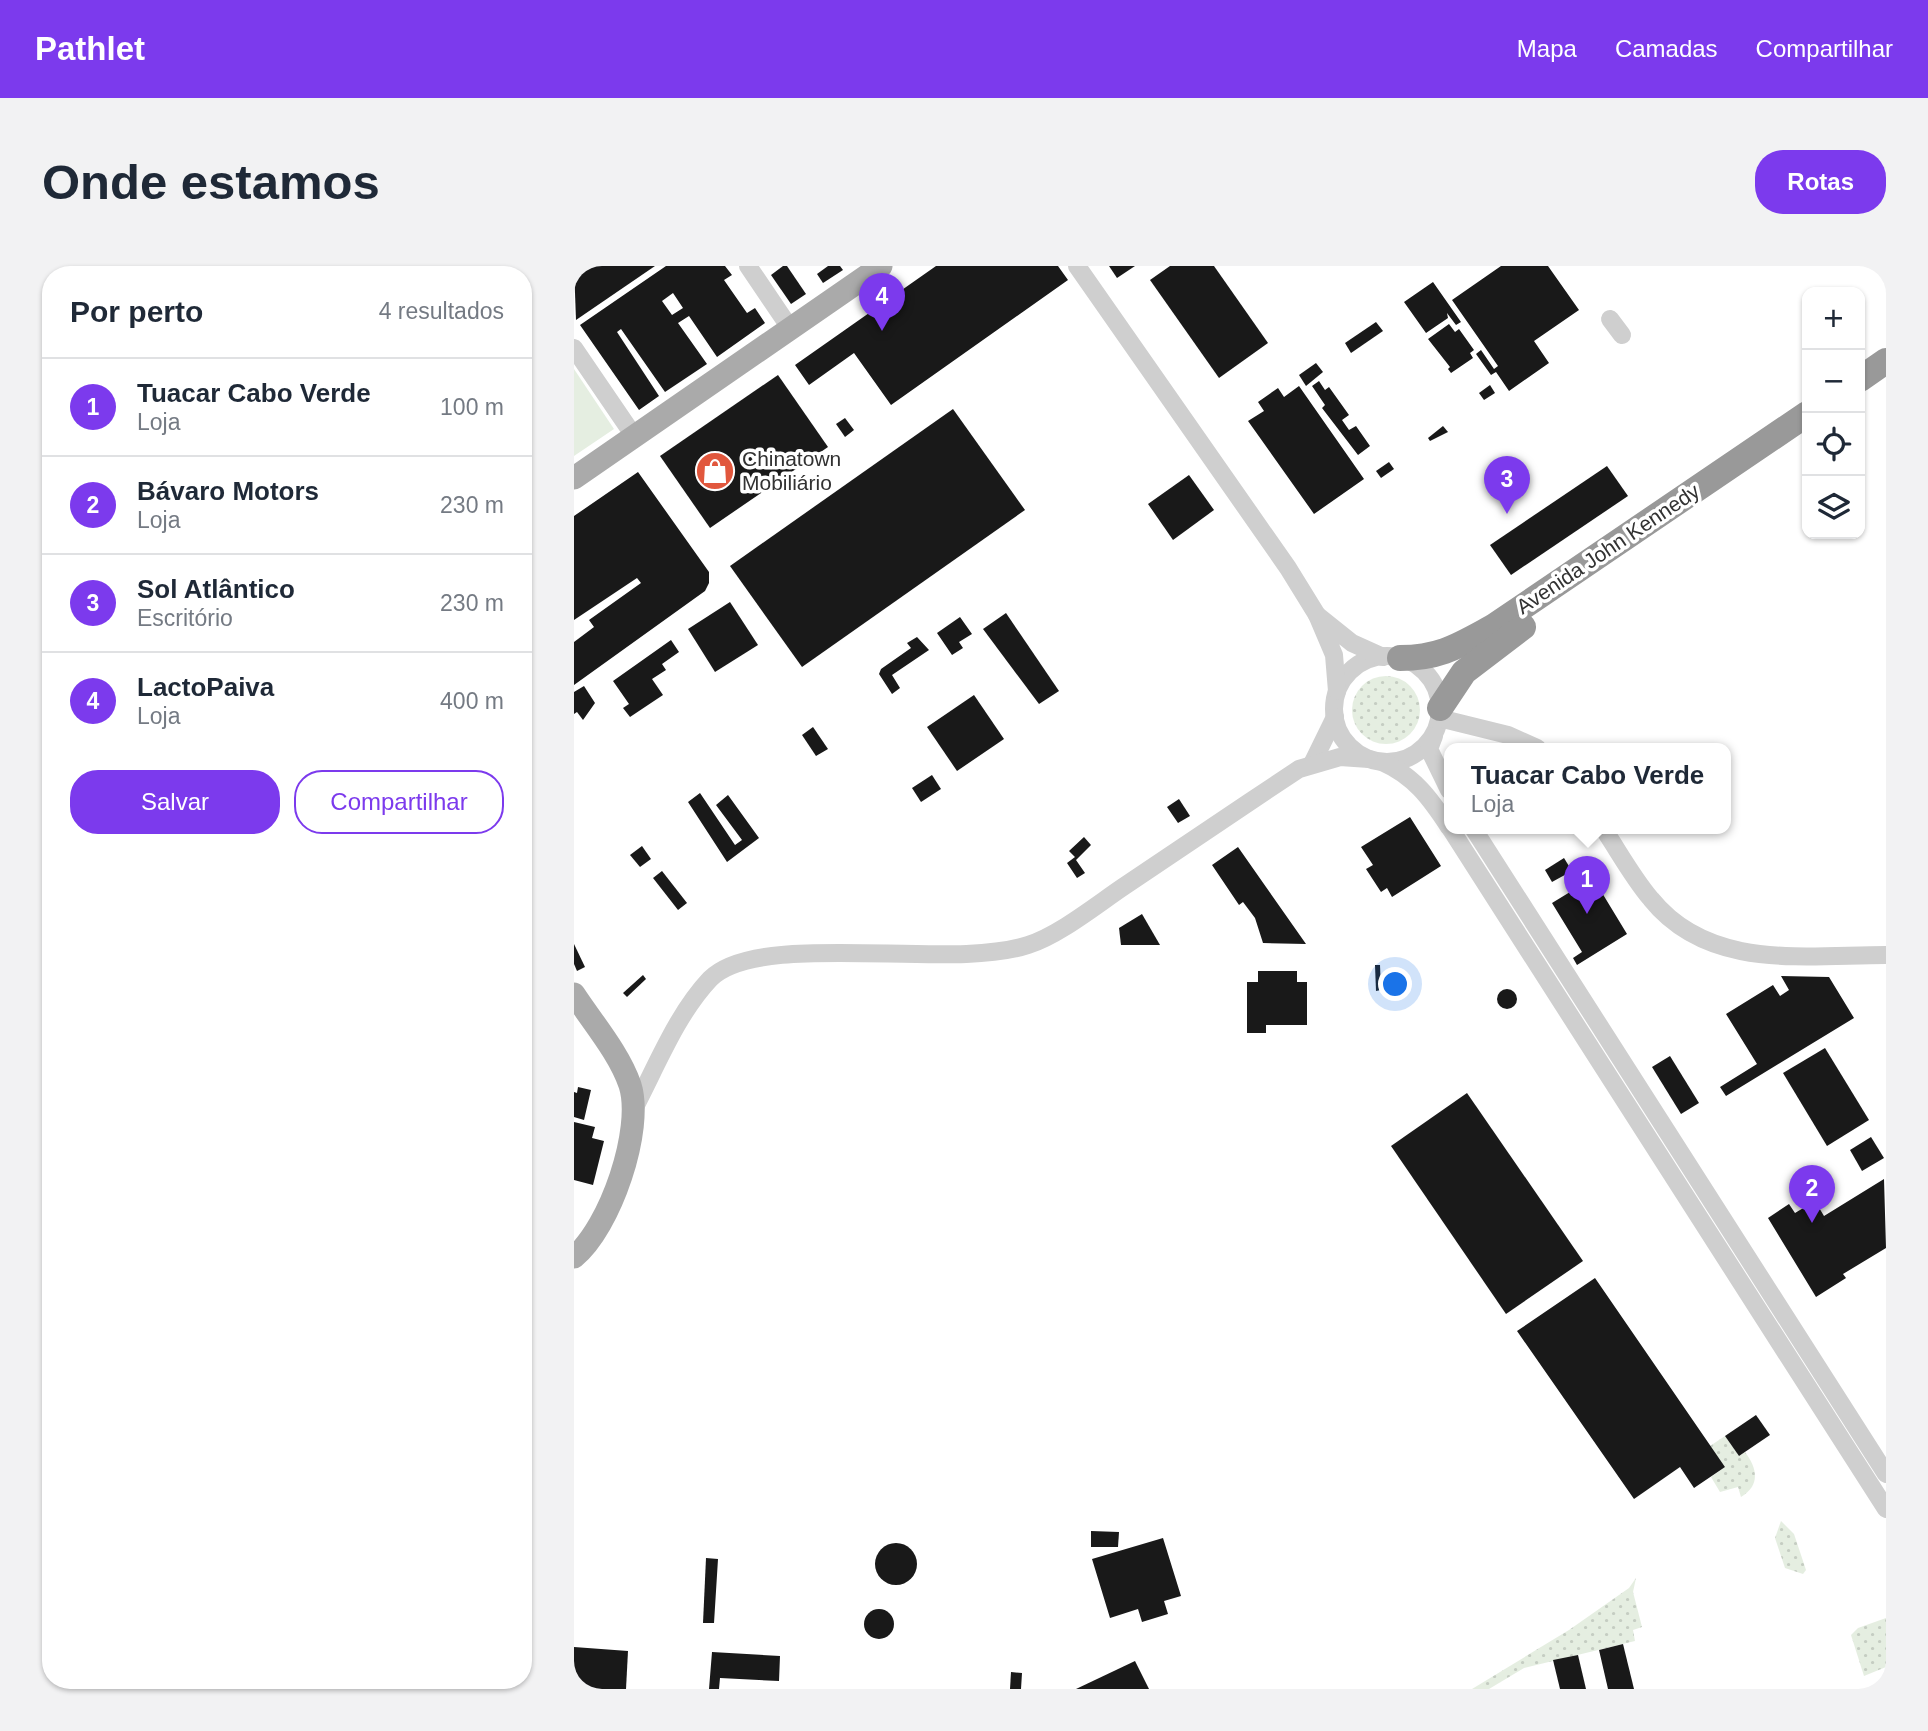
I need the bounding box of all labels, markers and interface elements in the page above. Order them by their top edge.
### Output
text: Pathlet [35,30,145,67]
text: Mapa [1517,35,1577,62]
text: Camadas [1615,35,1718,62]
text: Compartilhar [1756,35,1893,62]
button: Rotas [1755,150,1886,214]
text: Onde estamos [42,155,380,209]
pin: 4 [859,273,905,331]
map controls [1802,287,1865,539]
button: + [1802,287,1865,350]
text: Por perto [70,295,203,328]
text: 4 resultados [379,298,504,324]
button: − [1802,350,1865,413]
text: Tuacar Cabo Verde [137,378,371,408]
text: 1 [87,394,99,420]
text: 100 m [440,394,504,420]
text: Loja [137,409,180,435]
button: locate [1802,413,1865,476]
place label: Chinatown Mobiliário [742,447,841,494]
shop icon: Chinatown Mobiliário [694,450,736,492]
pin: 3 [1484,456,1530,514]
text: Bávaro Motors [137,476,319,506]
button: layers [1802,476,1865,539]
street label: Avenida John Kennedy [1512,478,1704,618]
text: 2 [87,492,99,518]
text: 230 m [440,492,504,518]
text: Loja [137,507,180,533]
text: Sol Atlântico [137,574,295,604]
text: 3 [87,590,99,616]
text: 230 m [440,590,504,616]
text: Escritório [137,605,233,631]
text: LactoPaiva [137,672,274,702]
text: 4 [87,688,99,714]
text: 400 m [440,688,504,714]
text: Loja [137,703,180,729]
popup [1444,743,1731,834]
text: Tuacar Cabo Verde [1471,760,1704,790]
button: Salvar [70,770,280,834]
button: Compartilhar [294,770,504,834]
text: Loja [1471,791,1514,817]
pin: 1 [1564,856,1610,914]
your location [1378,967,1412,1001]
pin: 2 [1789,1165,1835,1223]

